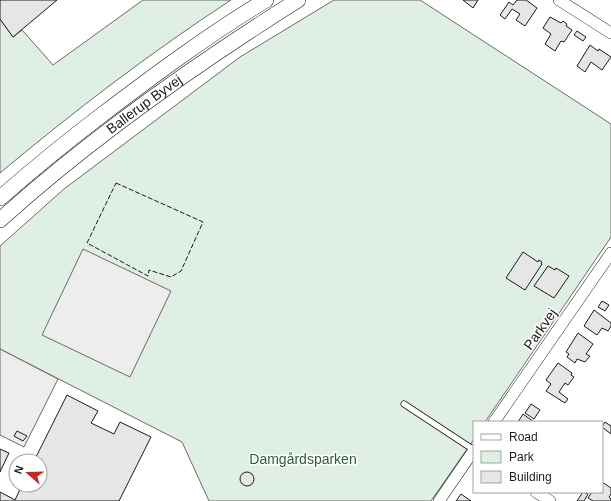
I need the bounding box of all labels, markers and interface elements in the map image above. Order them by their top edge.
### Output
street label: Ballerup Byvej [103,71,185,137]
street label: Parkvej [520,305,560,353]
legend [473,421,603,493]
text: Road [509,430,538,444]
text: Park [509,450,535,464]
park label: Damgårdsparken [249,451,357,467]
north arrow [8,453,48,493]
text: N [12,464,26,475]
text: Building [509,470,552,484]

